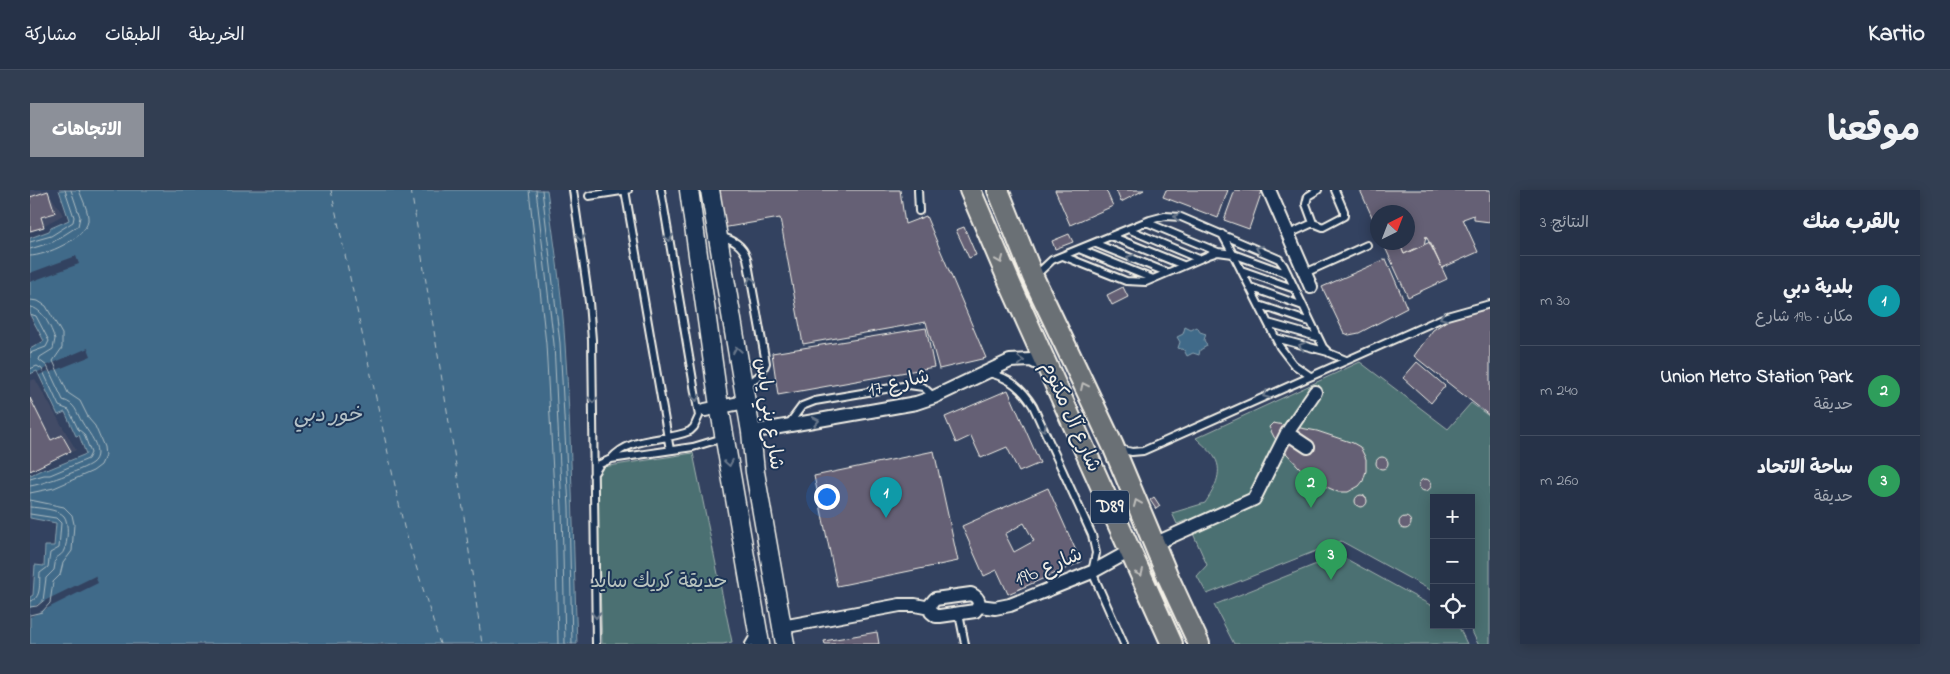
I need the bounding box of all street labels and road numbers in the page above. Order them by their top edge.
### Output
street label: شارع بني ياس [745,356,790,472]
street label: شارع آل مكتوم [1033,357,1107,477]
street label: شارع 17 [865,362,933,406]
road number: D89 [1091,490,1129,524]
street label: 19b شارع [1011,541,1087,595]

